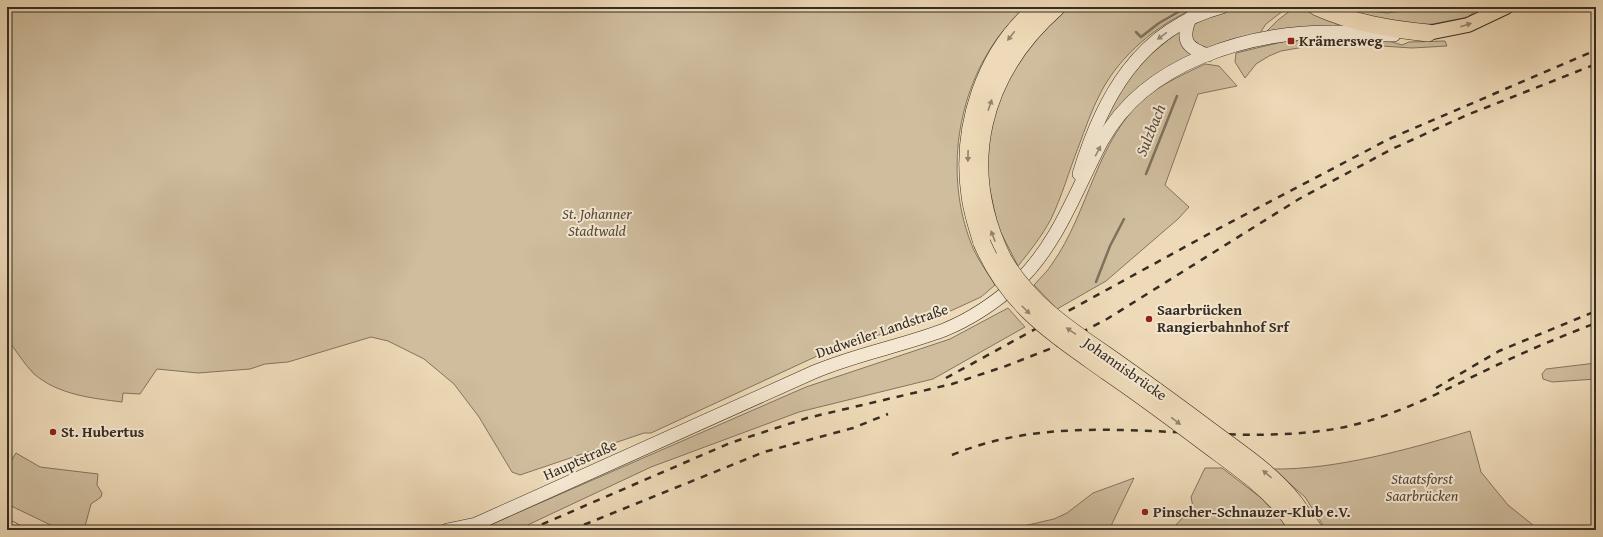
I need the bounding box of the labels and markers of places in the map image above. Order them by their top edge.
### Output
place label: Krämersweg [1299,30,1382,51]
marker: Krämersweg [1286,36,1296,46]
place label: Saarbrücken Rangierbahnhof Srf [1157,299,1290,337]
marker: Saarbrücken Rangierbahnhof Srf [1144,314,1154,324]
place label: St. Hubertus [61,421,144,442]
marker: St. Hubertus [48,427,58,437]
place label: Pinscher-Schnauzer-Klub e.V. [1153,501,1351,522]
marker: Pinscher-Schnauzer-Klub e.V. [1140,507,1150,517]

